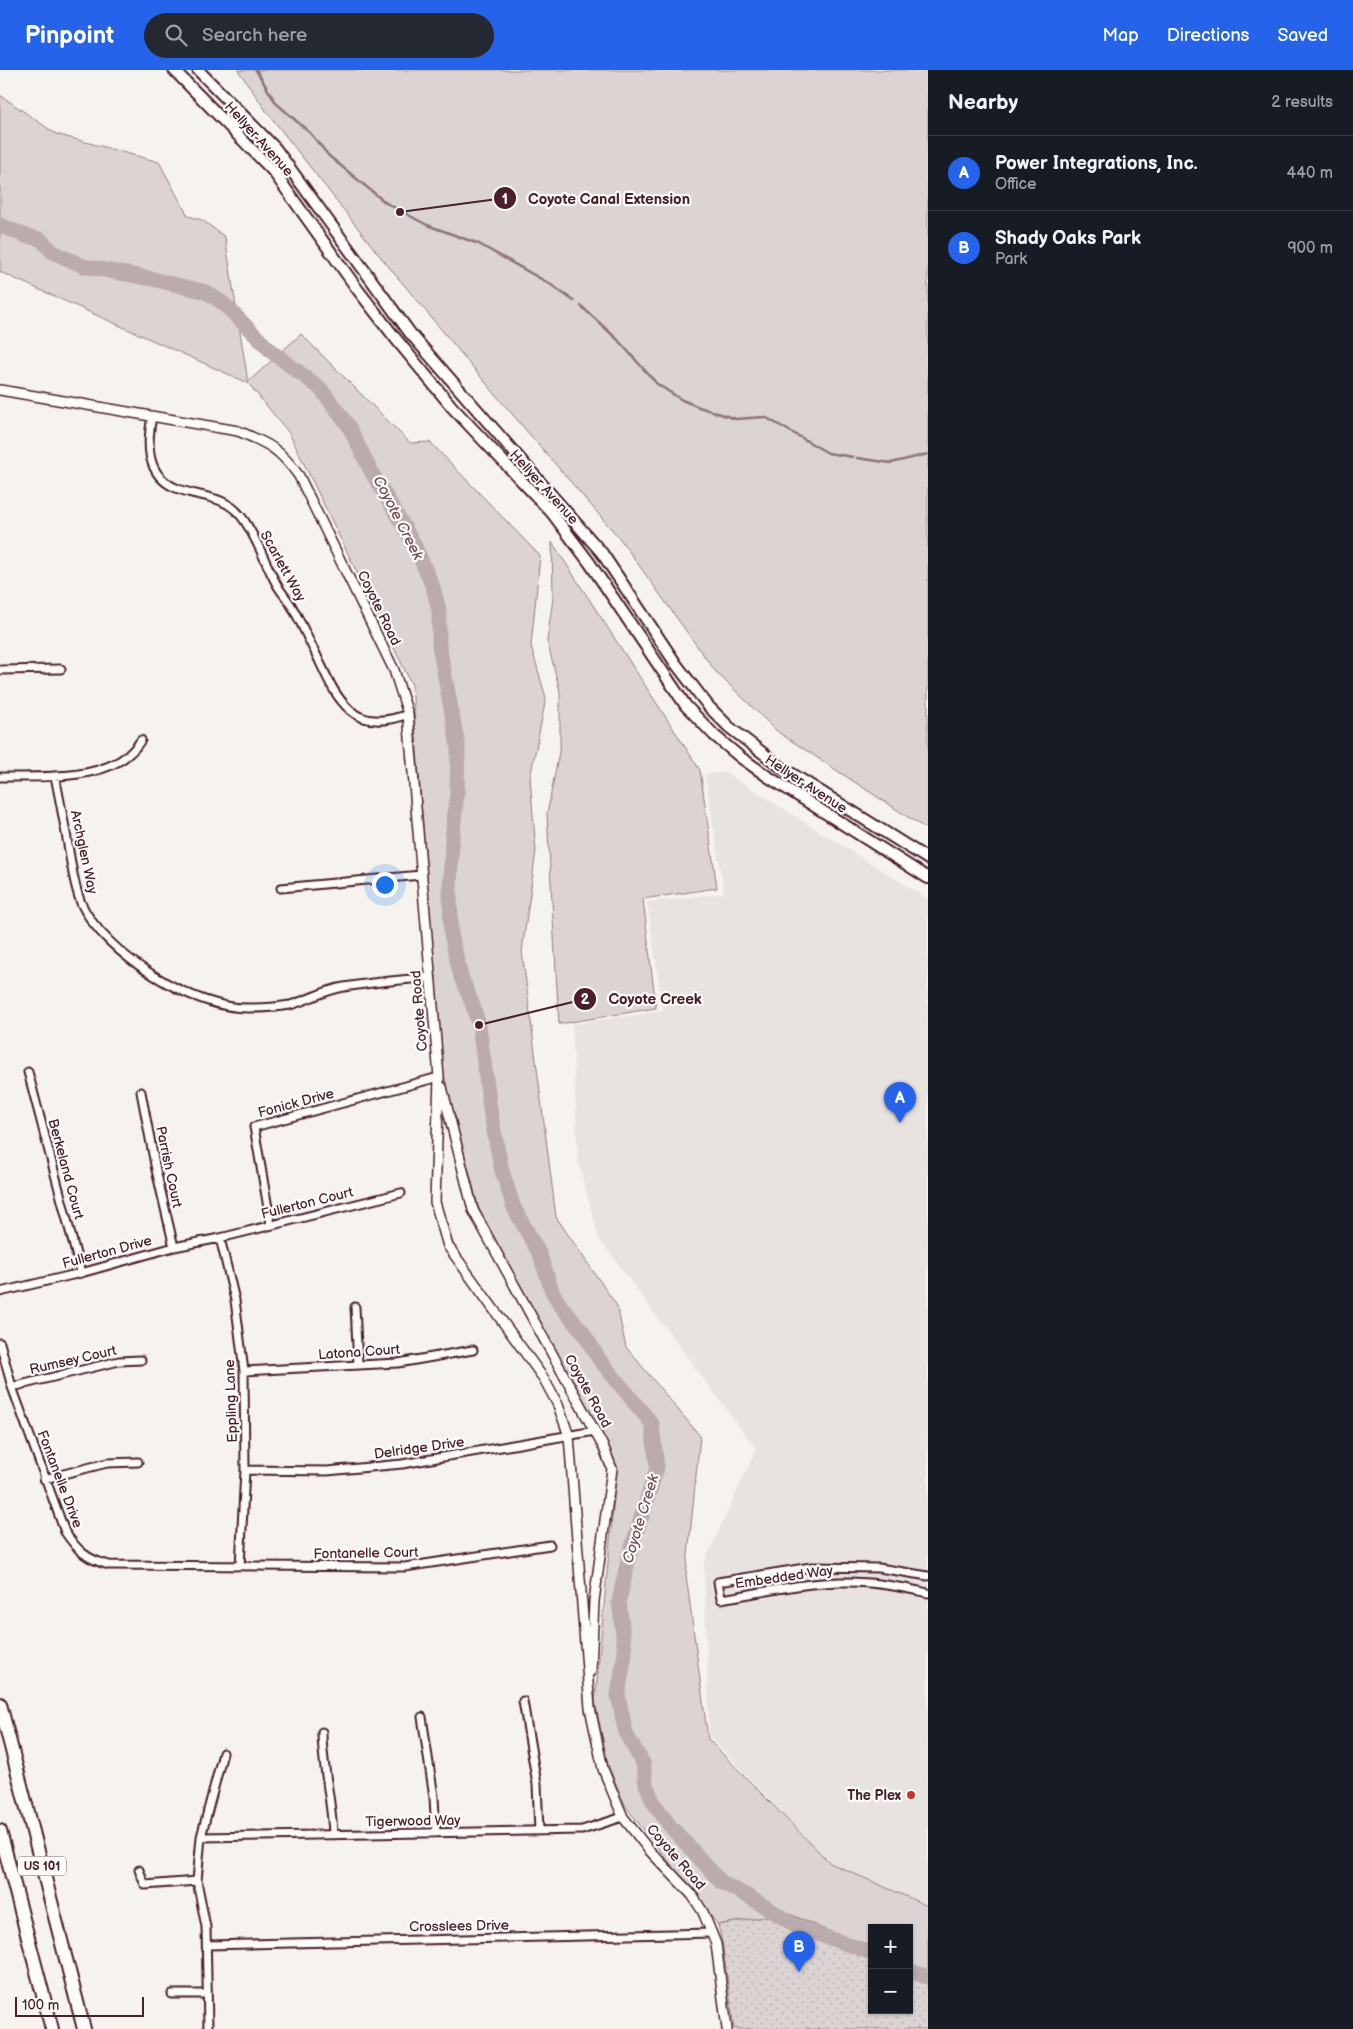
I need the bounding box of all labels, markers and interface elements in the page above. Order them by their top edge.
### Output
search box [144,13,494,58]
text: Pinpoint [25,21,114,50]
icon: search [162,21,190,49]
text: Search here [202,24,307,47]
text: Map [1103,25,1139,46]
text: Directions [1167,25,1249,46]
text: Saved [1277,25,1328,46]
text: Nearby [948,90,1018,115]
text: 2 results [1271,93,1333,112]
street label: Hellyer Avenue [221,98,297,180]
text: Power Integrations, Inc. [995,152,1198,175]
text: A [959,164,969,183]
text: 440 m [1287,164,1333,183]
text: Office [995,175,1037,194]
callout: Coyote Canal Extension [493,183,700,213]
text: 1 [502,190,508,209]
text: Coyote Canal Extension [528,190,690,209]
text: Shady Oaks Park [995,227,1141,250]
text: B [958,239,970,258]
text: 900 m [1287,239,1333,258]
text: Park [995,250,1027,269]
street label: Hellyer Avenue [506,446,582,528]
water label: Coyote Creek [369,473,428,564]
street label: Scarlett Way [257,528,310,605]
street label: Coyote Road [354,568,404,648]
street label: Hellyer Avenue [762,751,850,817]
street label: Archglen Way [67,809,101,896]
your location [372,872,398,898]
street label: Coyote Road [407,970,431,1052]
callout: Coyote Creek [573,984,711,1014]
text: 2 [581,990,590,1009]
text: Coyote Creek [608,990,702,1009]
pin: A [884,1082,916,1123]
street label: Fonick Drive [256,1085,336,1121]
street label: Berkeland Court [44,1117,88,1222]
street label: Parrish Court [152,1125,186,1210]
street label: Fullerton Court [259,1183,355,1223]
street label: Fullerton Drive [60,1232,154,1272]
street label: Latona Court [317,1341,401,1363]
street label: Rumsey Court [28,1342,119,1378]
street label: Coyote Road [561,1351,615,1431]
street label: Eppling Lane [221,1359,241,1443]
street label: Fontanelle Drive [34,1428,86,1530]
street label: Delridge Drive [373,1433,465,1463]
water label: Coyote Creek [618,1472,664,1566]
street label: Fontanelle Court [313,1544,419,1562]
street label: Embedded Way [734,1562,835,1592]
place label: The Plex [847,1787,902,1804]
marker: The Plex [905,1789,917,1801]
street label: Tigerwood Way [365,1812,461,1830]
street label: Coyote Road [643,1821,709,1893]
road number: US 101 [18,1856,66,1875]
street label: Crosslees Drive [409,1917,509,1935]
map controls [868,1924,913,2014]
button: + [868,1924,913,1969]
pin: B [783,1931,815,1972]
button: − [868,1969,913,2014]
scale bar [15,1994,144,2017]
text: 100 m [22,1997,59,2014]

